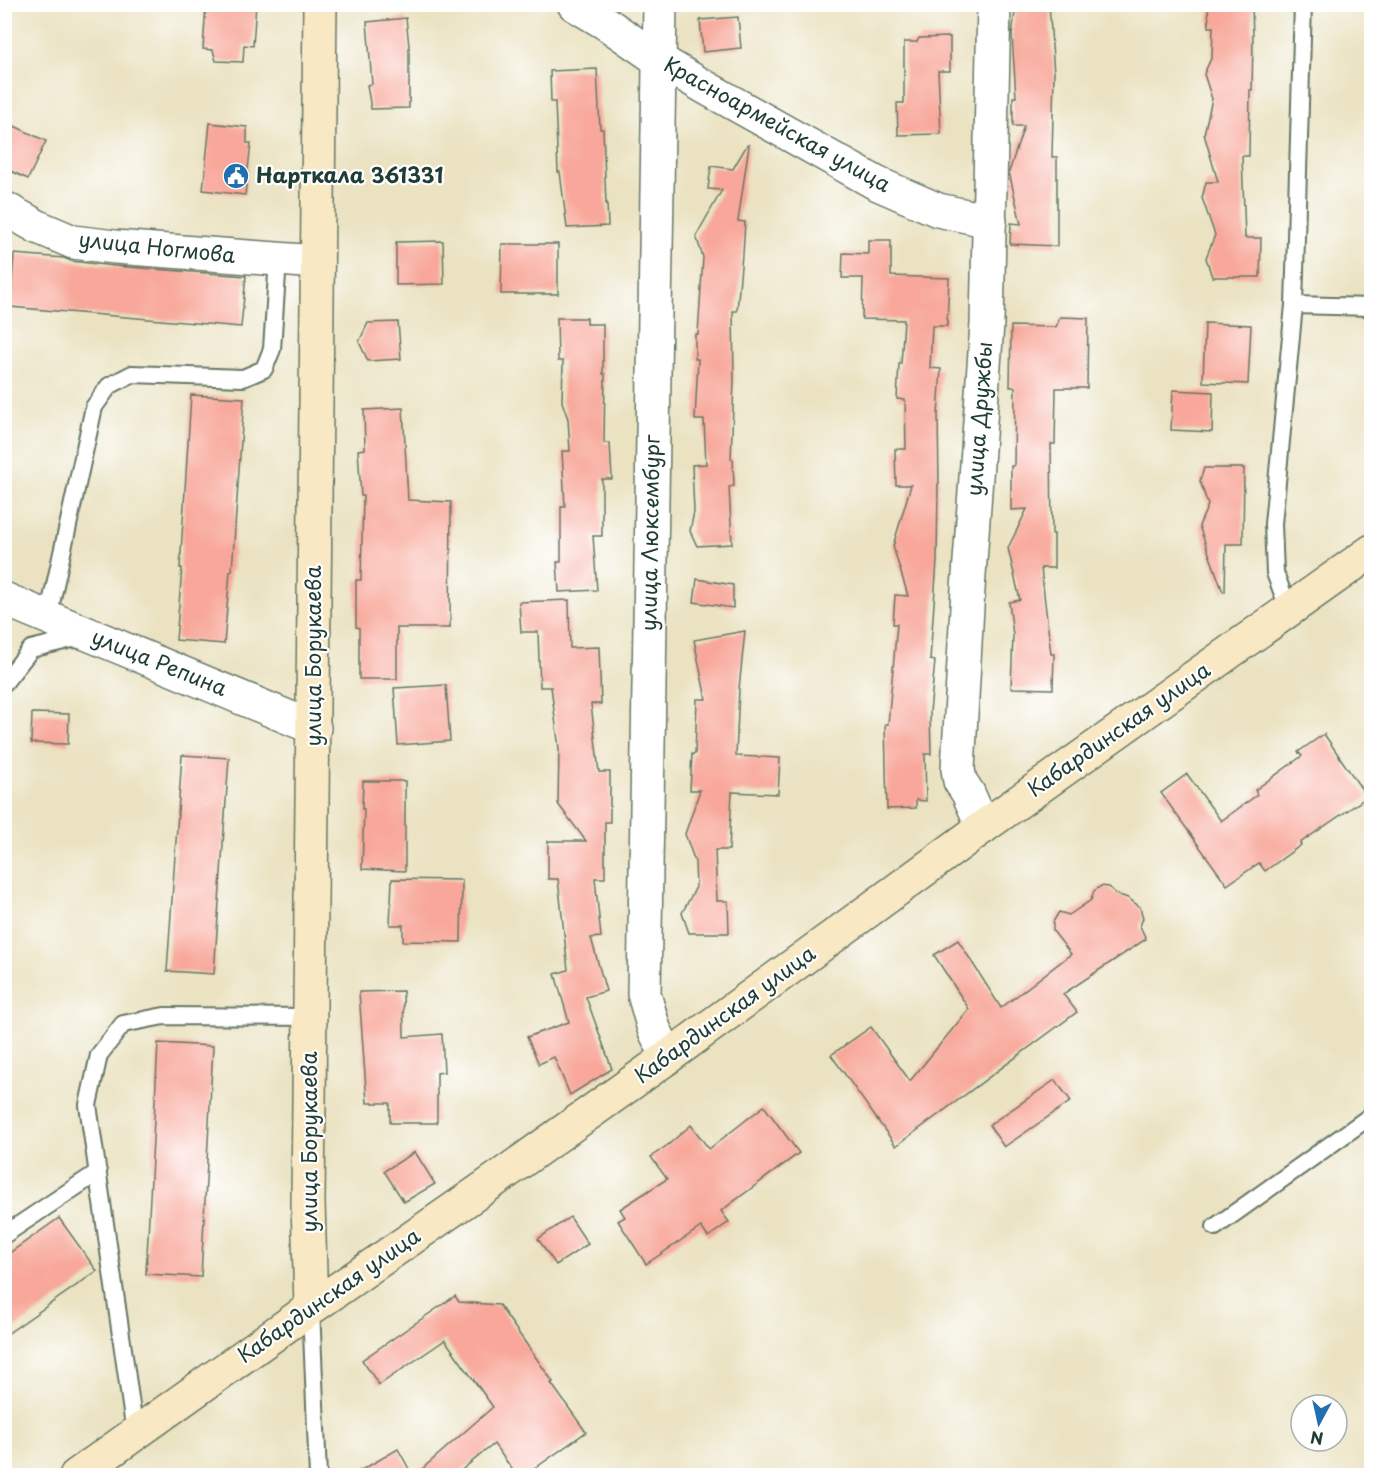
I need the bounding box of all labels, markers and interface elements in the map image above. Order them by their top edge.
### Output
street label: Красноармейская улица [659,47,898,199]
place label: Нарткала 361331 [256,158,444,190]
public building icon: Нарткала 361331 [221,161,251,191]
street label: улица Ногмова [77,222,237,270]
street label: улица Дружбы [957,341,999,497]
street label: улица Люксембург [631,434,667,631]
street label: улица Борукаева [296,566,328,746]
street label: улица Репина [87,619,233,703]
street label: Кабардинская улица [1020,652,1217,804]
street label: Кабардинская улица [626,936,822,1090]
street label: улица Борукаева [292,1052,324,1232]
street label: Кабардинская улица [230,1218,427,1370]
north arrow [1289,1393,1349,1453]
text: N [1309,1426,1325,1452]

